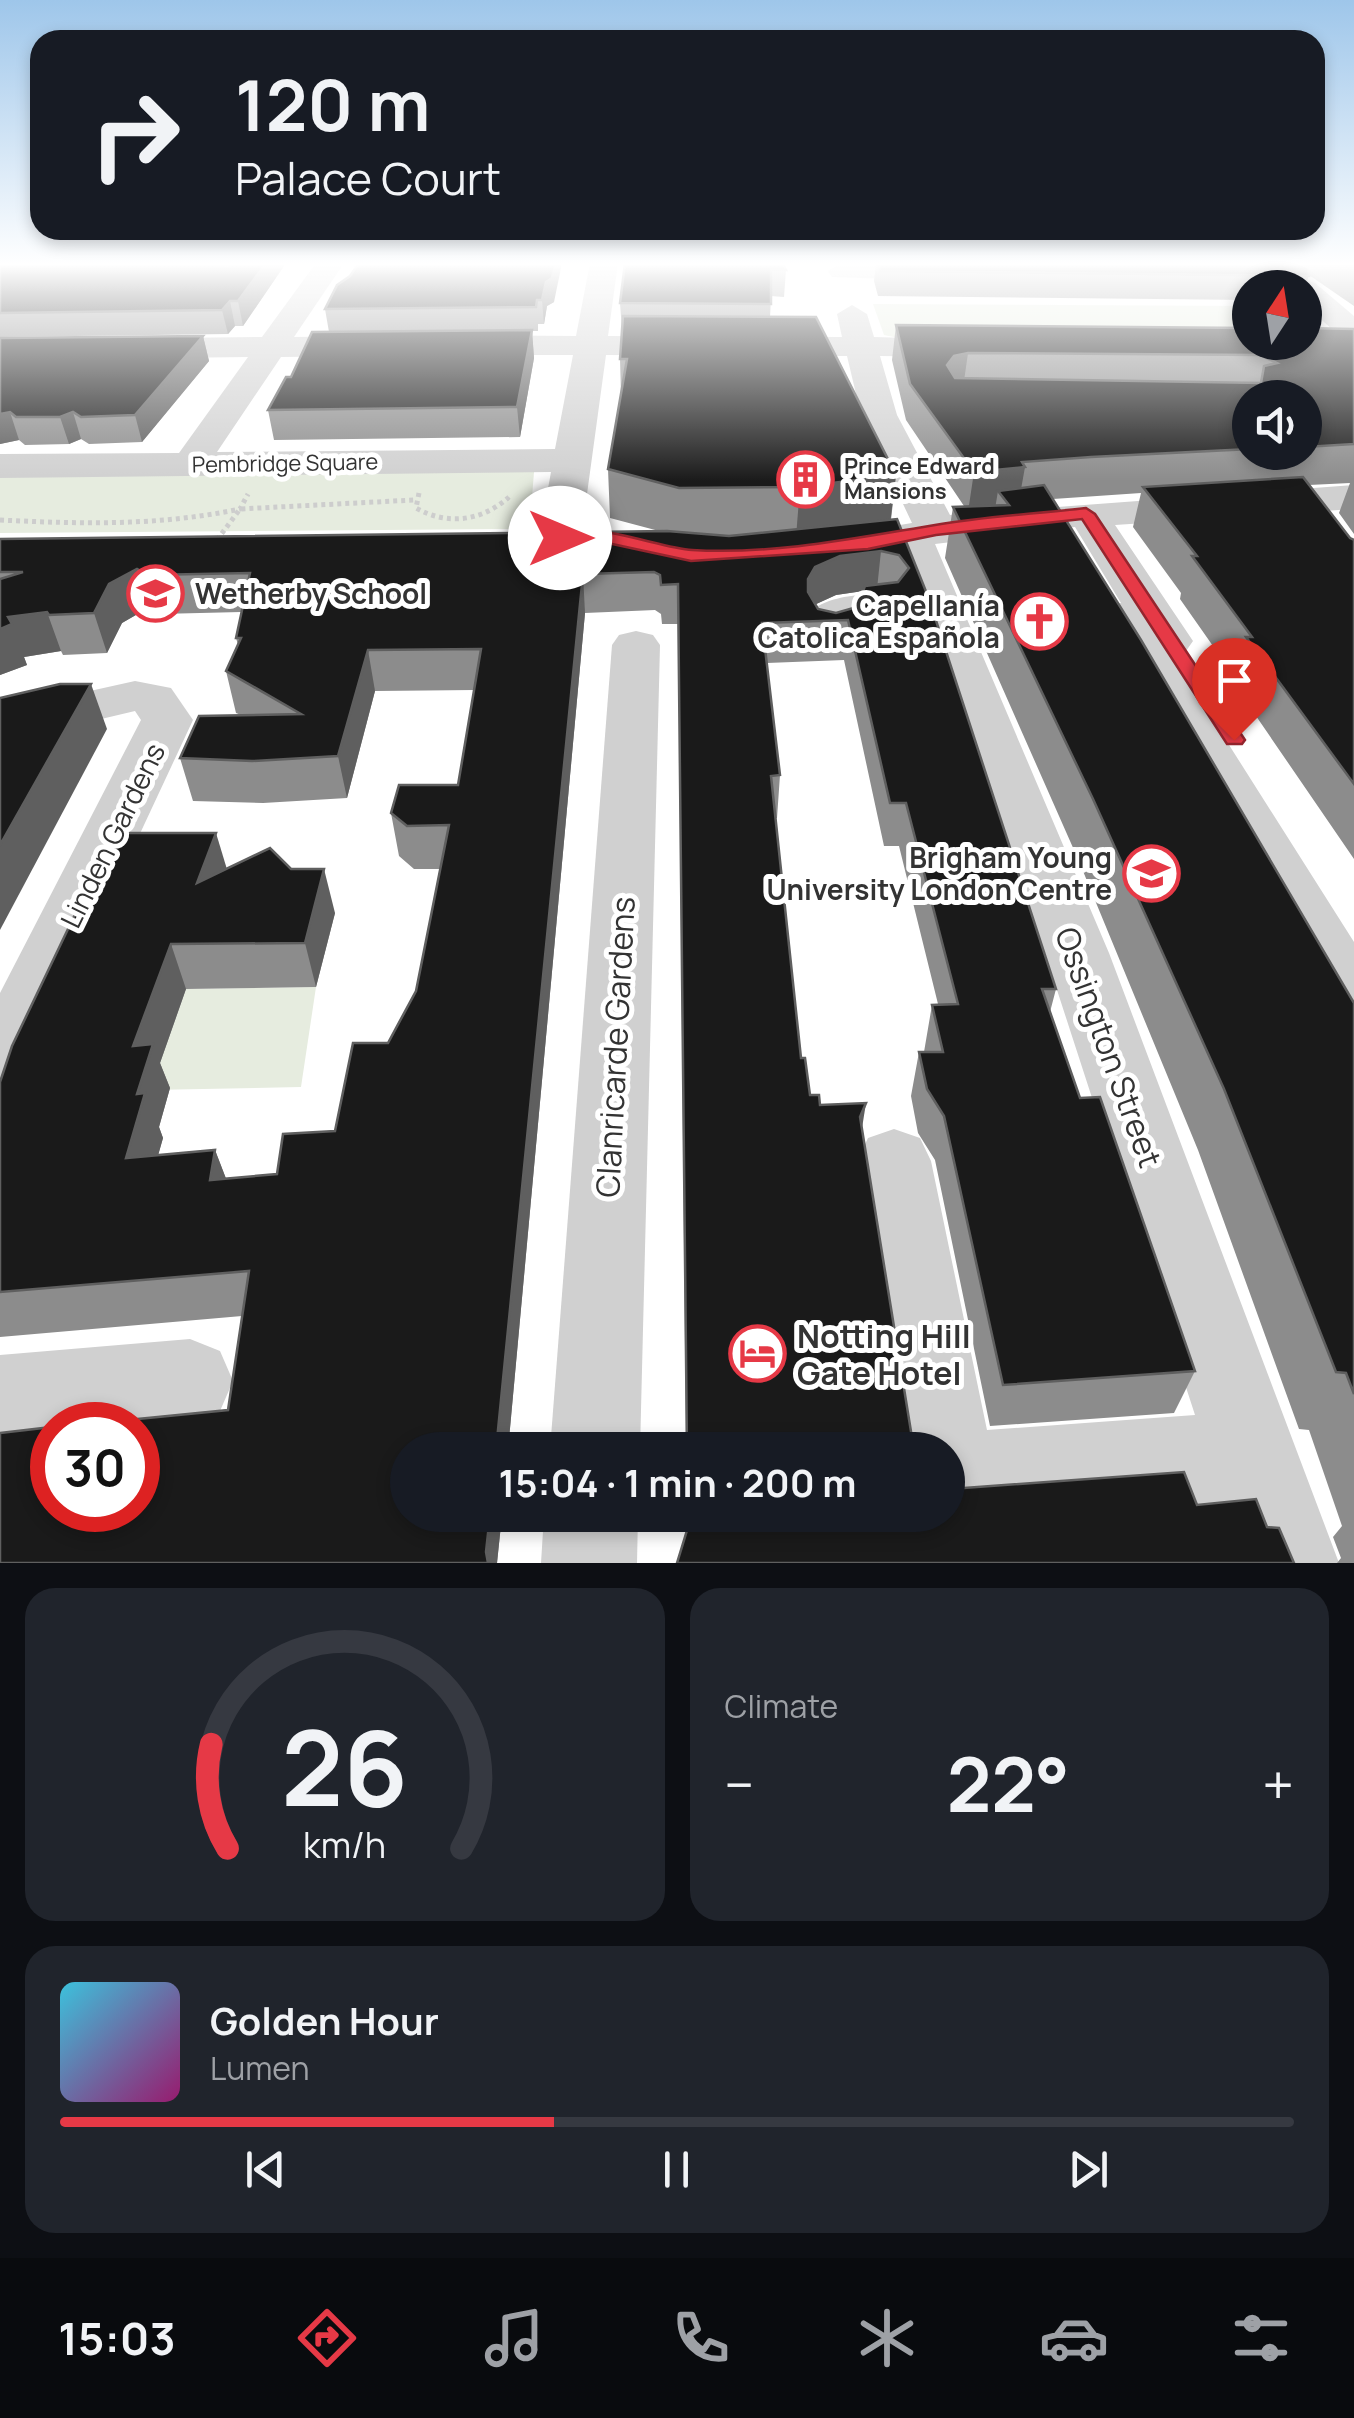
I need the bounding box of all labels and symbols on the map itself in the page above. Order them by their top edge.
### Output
north arrow [1232,270,1322,360]
street label: Pembridge Square [192,446,379,480]
building icon: Prince Edward Mansions [775,449,835,509]
place label: Prince Edward Mansions [844,451,995,506]
position arrow [508,486,612,590]
school or university icon: Wetherby School [126,563,186,623]
place label: Wetherby School [195,574,427,612]
place label: Capellanía Catolica Española [758,586,1000,656]
church icon: Capellanía Catolica Española [1009,591,1069,651]
pin [1192,638,1277,741]
street label: Linden Gardens [51,736,173,934]
place label: Brigham Young University London Centre [766,838,1112,908]
school or university icon: Brigham Young University London Centre [1121,843,1181,903]
street label: Clanricarde Gardens [585,895,645,1199]
street label: Ossington Street [1045,921,1173,1173]
place label: Notting Hill Gate Hotel [797,1314,971,1395]
hotel icon: Notting Hill Gate Hotel [728,1324,788,1384]
speed limit sign: 30 [30,1402,160,1532]

